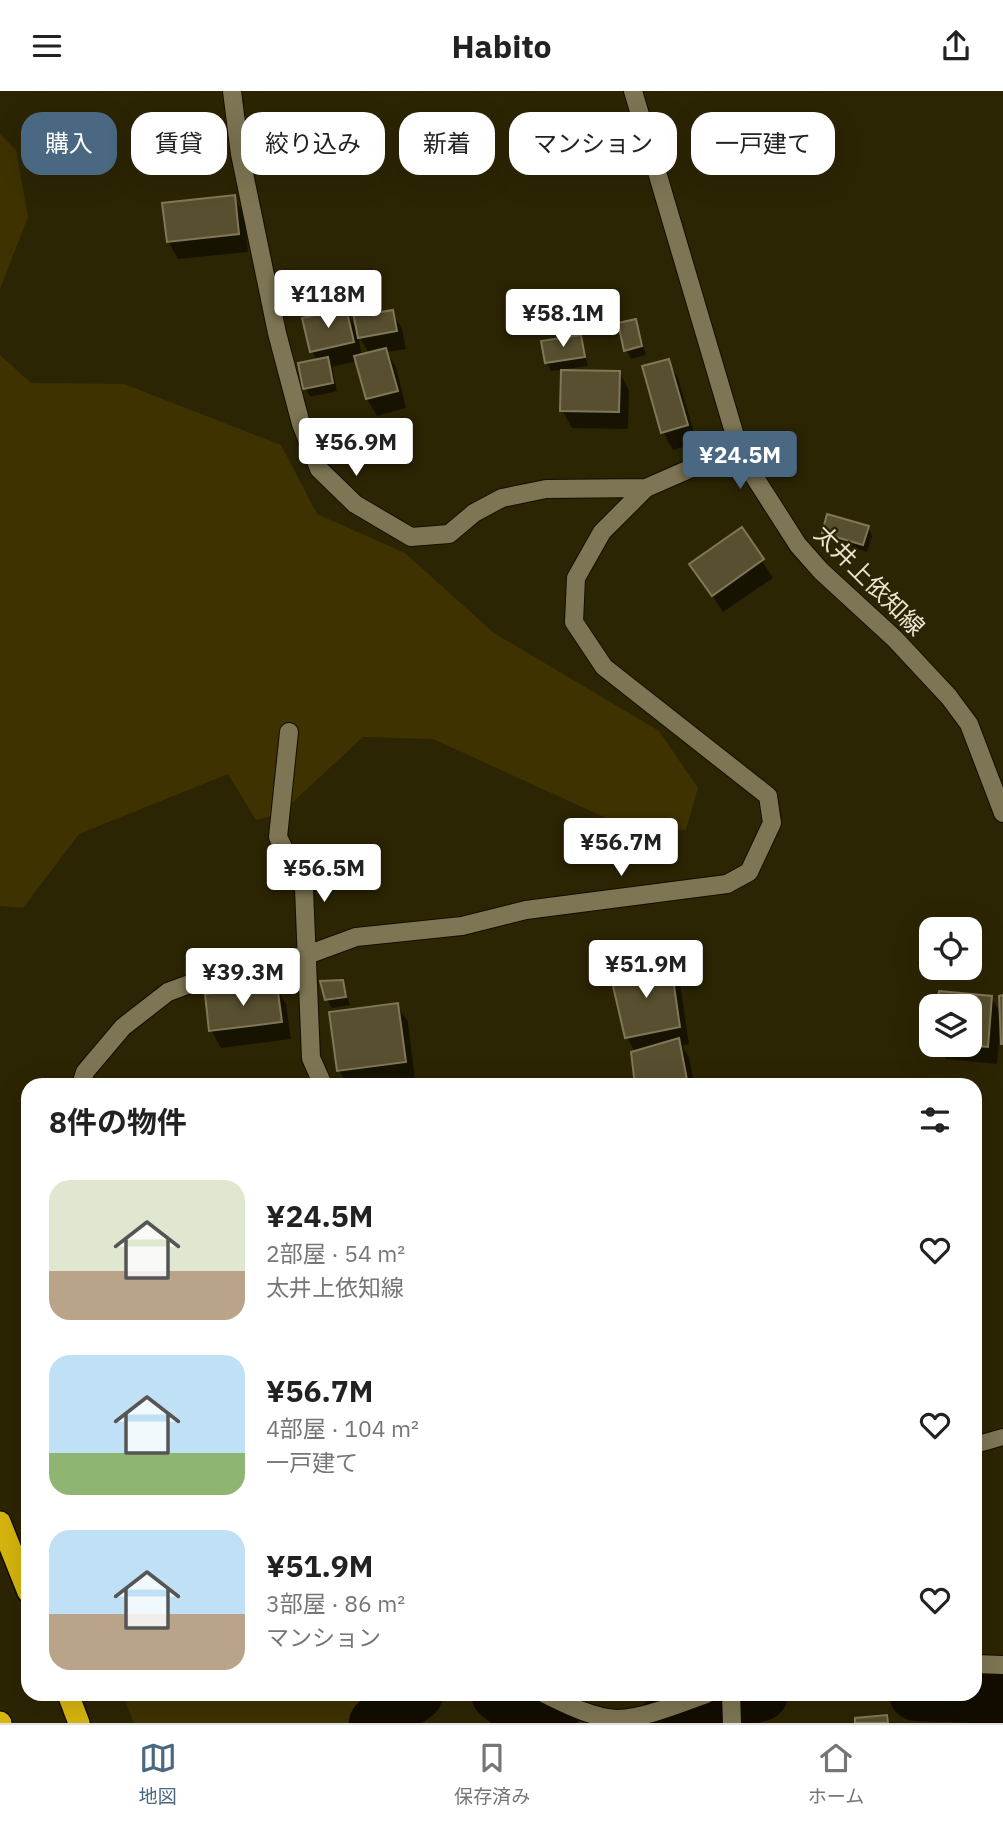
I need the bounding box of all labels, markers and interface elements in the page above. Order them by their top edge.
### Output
text: Habito [451,25,552,67]
icon: menu [28,27,66,65]
icon: share [937,27,975,65]
chip: 購入 [21,112,117,175]
chip: 賃貸 [131,112,227,175]
chip: 絞り込み [241,112,385,175]
chip: 新着 [399,112,495,175]
chip: マンション [509,112,677,175]
chip: 一戸建て [691,112,835,175]
pin: ¥118M [279,271,377,330]
text: ¥118M [290,278,366,308]
pin: ¥58.1M [506,289,620,349]
text: ¥58.1M [522,297,604,327]
pin: ¥56.9M [299,419,413,478]
text: ¥56.9M [315,426,397,456]
pin: ¥24.5M [683,431,797,491]
text: ¥24.5M [699,439,781,469]
street label: 太井上依知線 [808,518,932,642]
pin: ¥56.7M [564,819,678,878]
text: ¥56.7M [580,826,662,856]
pin: ¥56.5M [267,845,381,904]
text: ¥56.5M [283,852,365,882]
map controls [919,917,982,1057]
button: locate [919,917,982,980]
pin: ¥51.9M [589,941,703,1000]
text: ¥51.9M [605,948,687,978]
pin: ¥39.3M [186,949,300,1008]
text: ¥39.3M [202,956,284,986]
button: layers [919,994,982,1057]
icon: filters [916,1101,954,1139]
text: 8件の物件 [49,1102,187,1141]
text: ¥24.5M [266,1196,373,1235]
icon: home [105,1208,189,1292]
icon: heart [916,1231,954,1269]
text: 2部屋 · 54 m² [266,1238,405,1268]
text: 太井上依知線 [266,1272,404,1302]
text: ¥56.7M [266,1371,373,1410]
icon: home [105,1383,189,1467]
icon: heart [916,1406,954,1444]
text: 4部屋 · 104 m² [266,1413,419,1443]
text: 一戸建て [266,1447,358,1477]
text: ¥51.9M [266,1546,373,1585]
icon: home [105,1558,189,1642]
icon: heart [916,1581,954,1619]
text: 3部屋 · 86 m² [266,1588,405,1618]
text: マンション [266,1622,381,1652]
tab: 地図 [139,1739,177,1808]
tab: 保存済み [454,1739,530,1808]
tab: ホーム [808,1739,864,1808]

